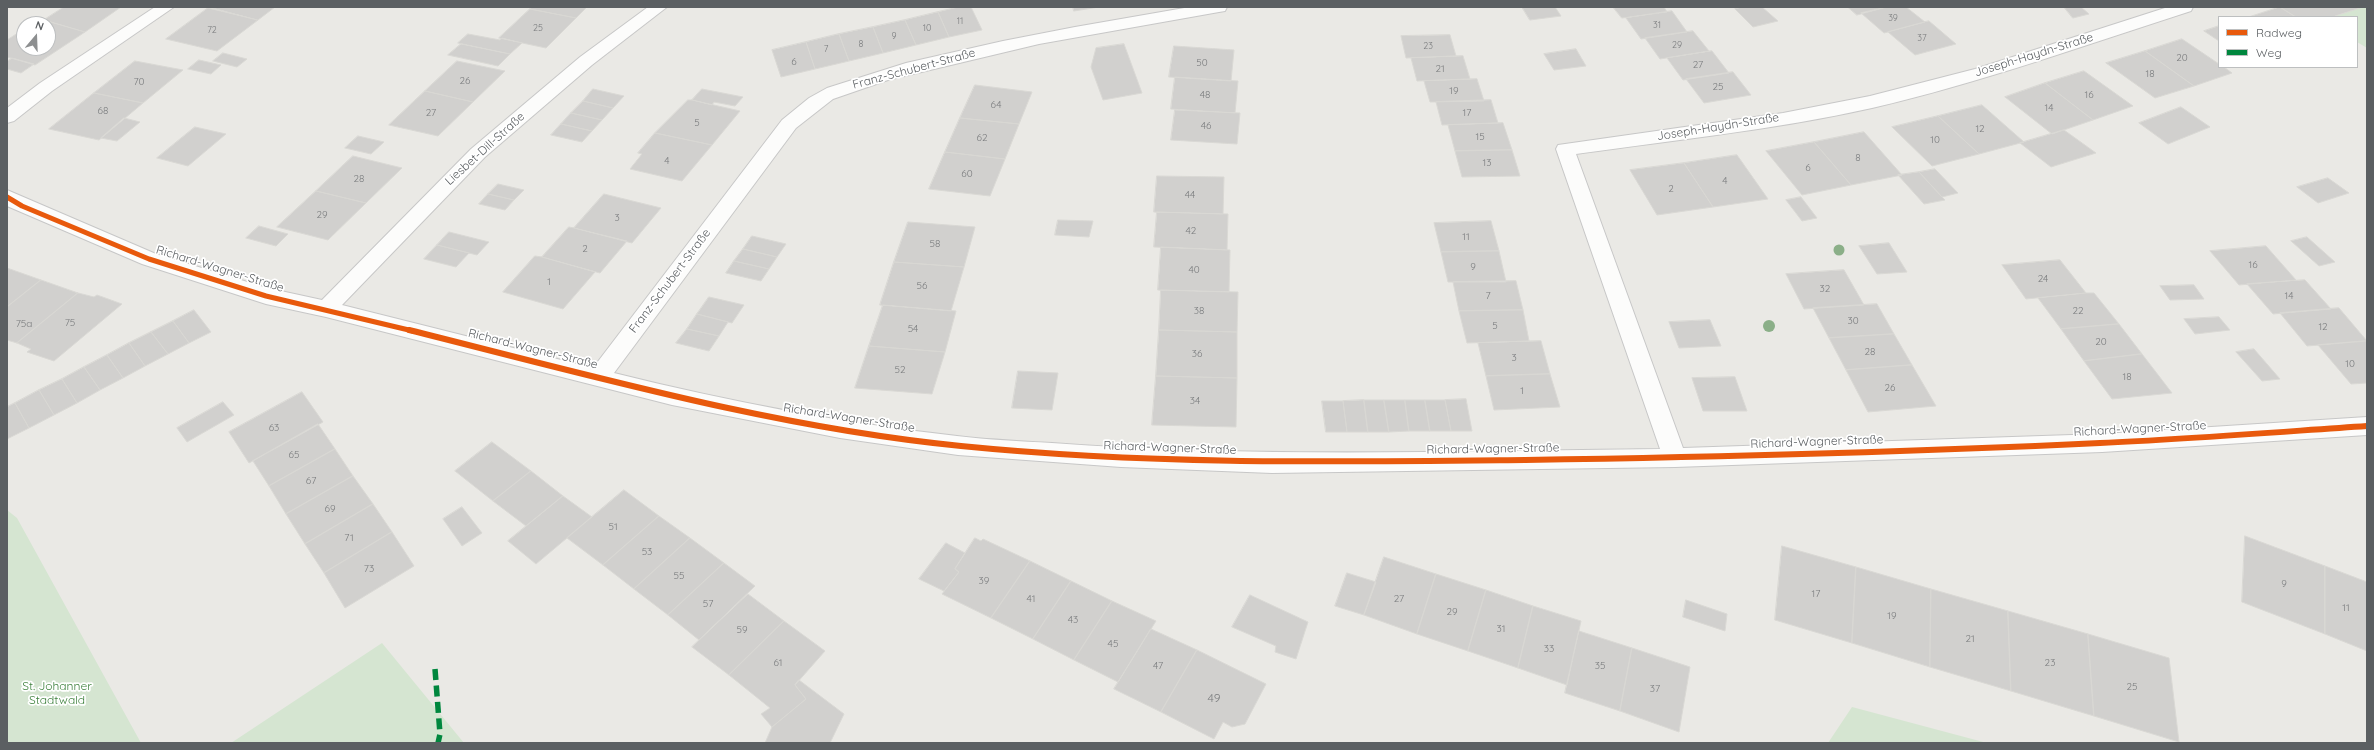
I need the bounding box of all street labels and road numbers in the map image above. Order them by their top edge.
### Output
street label: Joseph-Haydn-Straße [1973,30,2095,80]
street label: Franz-Schubert-Straße [851,46,977,92]
street label: Liesbet-Dill-Straße [442,109,528,189]
street label: Joseph-Haydn-Straße [1656,110,1780,144]
street label: Franz-Schubert-Straße [626,226,714,336]
street label: Richard-Wagner-Straße [154,243,286,295]
street label: Richard-Wagner-Straße [467,326,599,372]
street label: Richard-Wagner-Straße [782,400,916,436]
street label: Richard-Wagner-Straße [2073,418,2207,440]
street label: Richard-Wagner-Straße [1750,432,1884,452]
street label: Richard-Wagner-Straße [1103,438,1237,458]
street label: Richard-Wagner-Straße [1426,441,1560,457]

